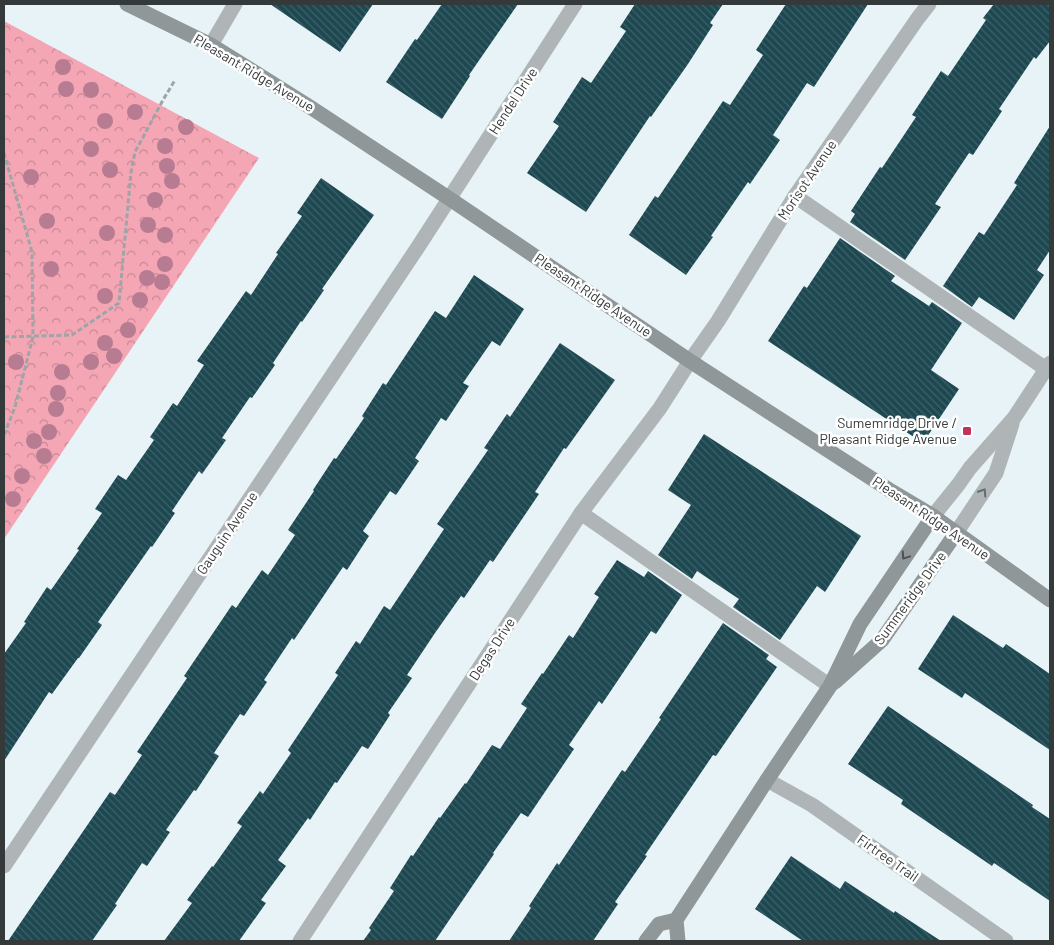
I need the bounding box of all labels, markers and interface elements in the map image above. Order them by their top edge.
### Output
street label: Pleasant Ridge Avenue [191,30,318,115]
street label: Hendel Drive [485,64,541,137]
street label: Morisot Avenue [774,136,840,223]
street label: Pleasant Ridge Avenue [532,249,655,340]
place label: Sumemridge Drive / Pleasant Ridge Avenue [820,414,957,447]
marker: Sumemridge Drive / Pleasant Ridge Avenue [961,425,973,437]
street label: Pleasant Ridge Avenue [870,472,993,563]
street label: Gauguin Avenue [193,488,261,577]
one-way arrow [977,489,986,498]
street label: Summeridge Drive [870,548,949,648]
one-way arrow [902,551,911,560]
street label: Degas Drive [465,614,518,683]
street label: Firtree Trail [854,830,922,885]

